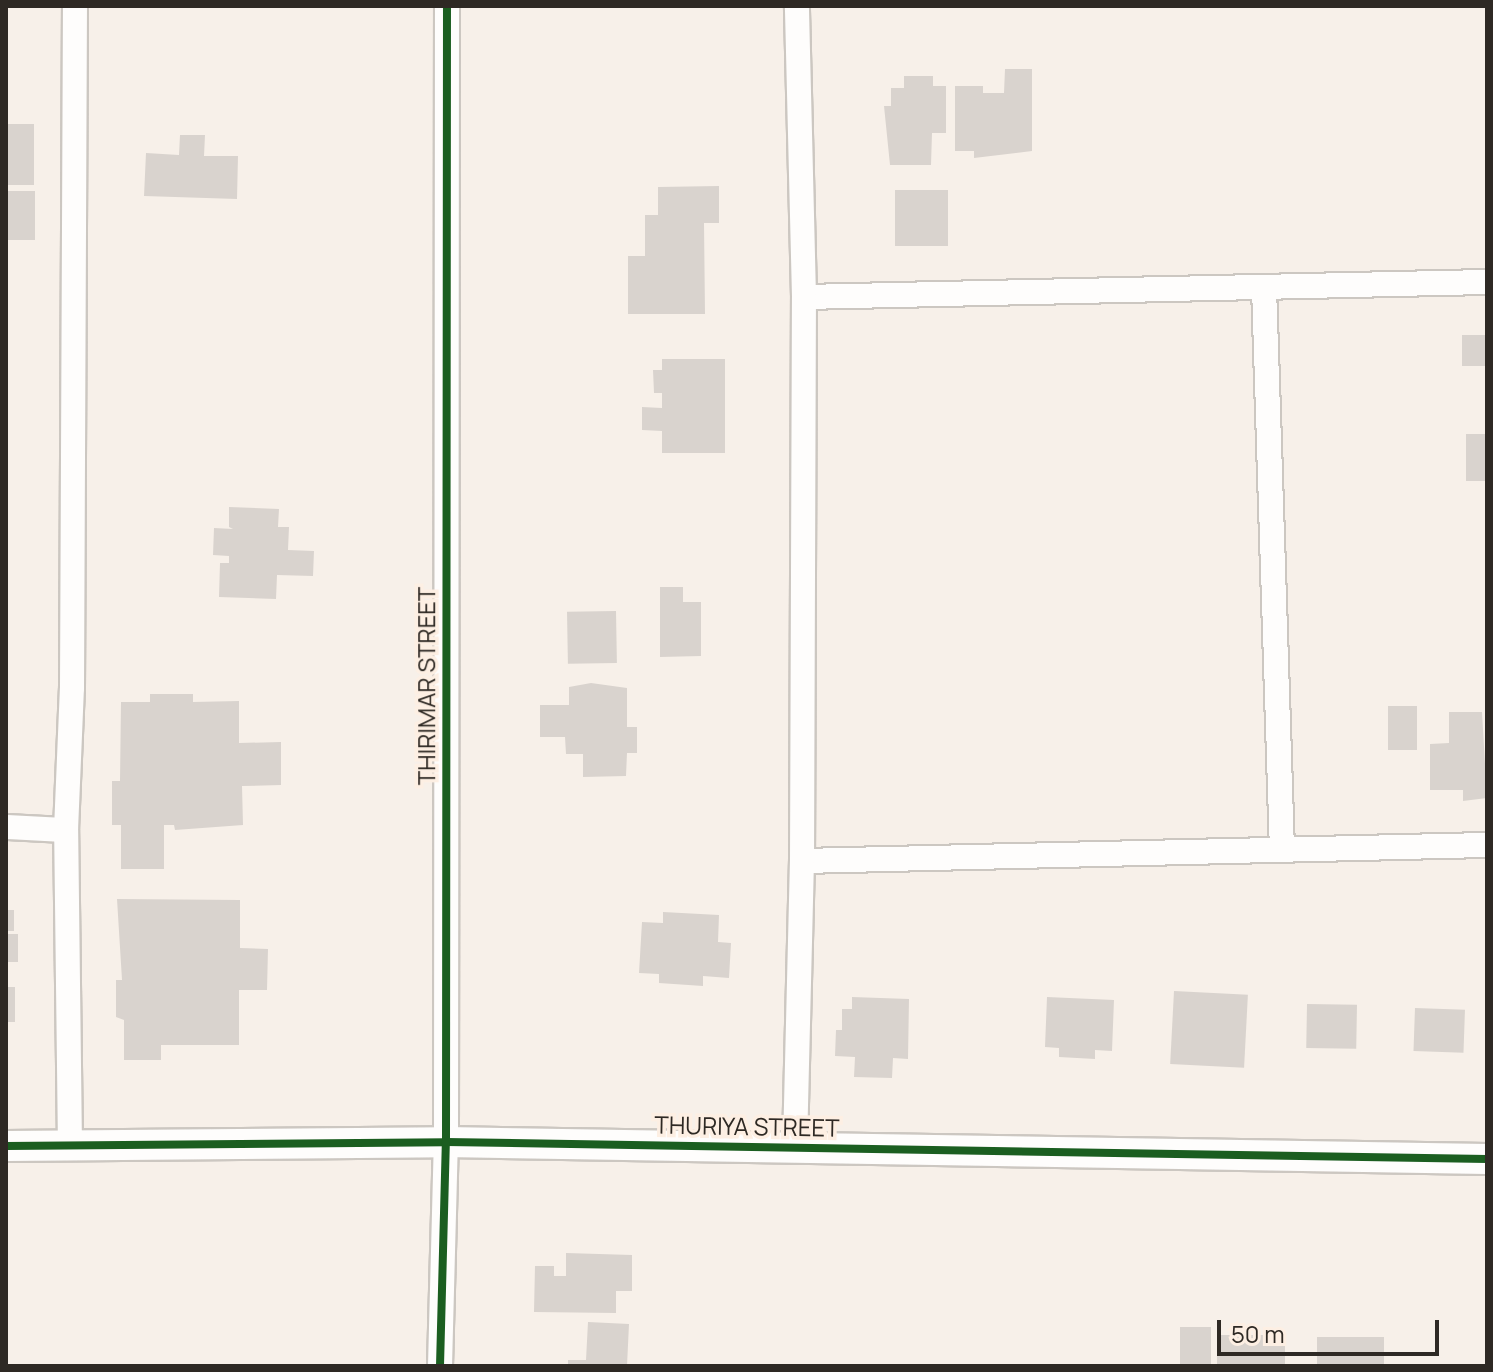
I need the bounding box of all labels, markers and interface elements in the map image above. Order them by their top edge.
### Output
street label: THIRIMAR STREET [412,587,440,785]
street label: THURIYA STREET [654,1110,840,1142]
scale bar [1221,1304,1443,1354]
text: 50 m [1231,1317,1285,1350]

